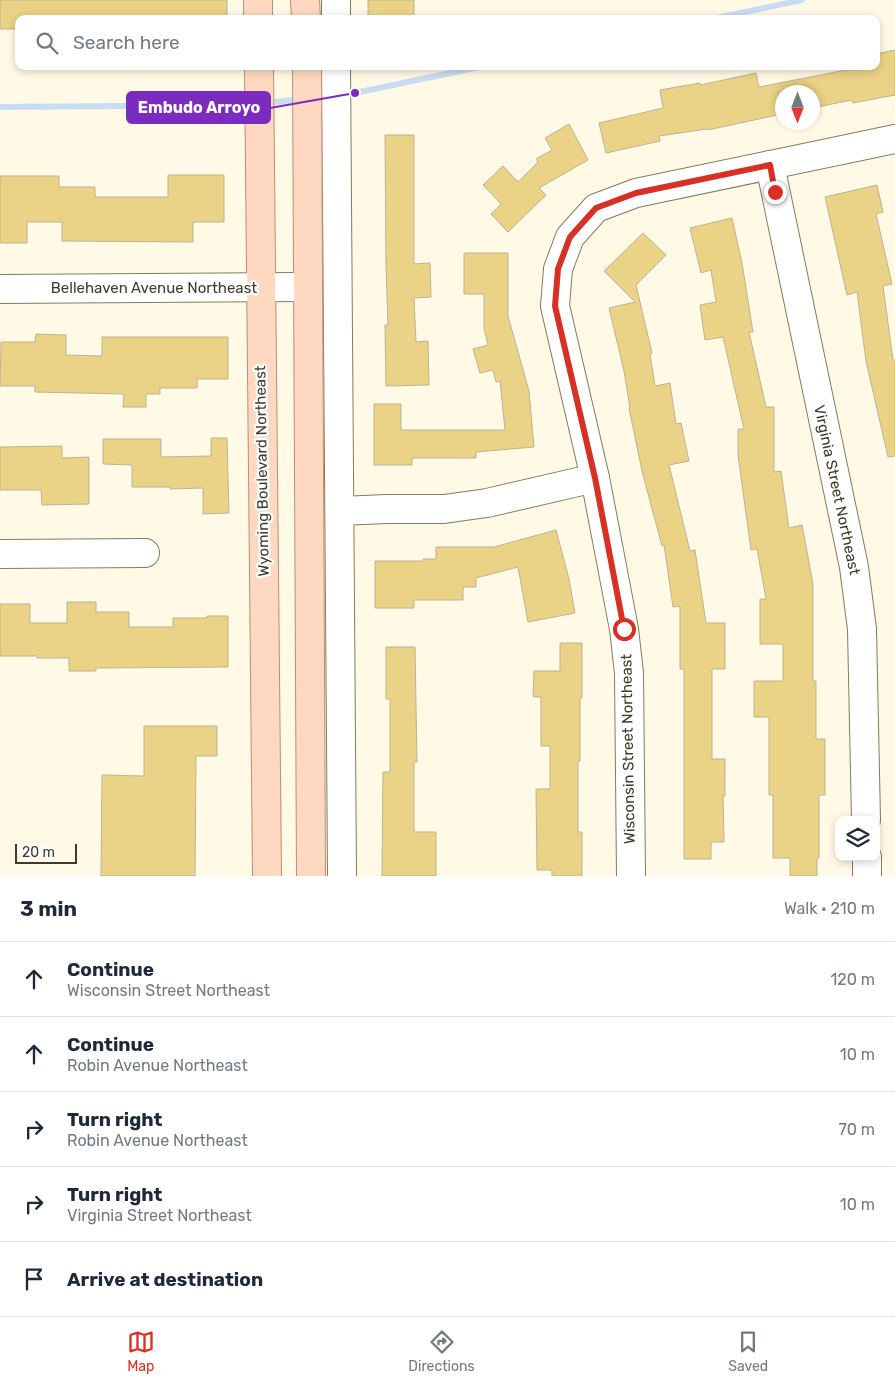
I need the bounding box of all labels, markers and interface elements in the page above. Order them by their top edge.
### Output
search box [15,15,880,70]
icon: search [33,29,61,57]
text: Search here [73,31,180,54]
north arrow [775,85,820,130]
callout: Embudo Arroyo [127,92,270,123]
text: Embudo Arroyo [138,98,260,117]
route end [764,181,787,204]
street label: Bellehaven Avenue Northeast [51,279,257,297]
street label: Wyoming Boulevard Northeast [251,365,273,577]
street label: Virginia Street Northeast [810,403,864,577]
route start [613,618,636,641]
street label: Wisconsin Street Northeast [617,654,639,844]
map controls [835,816,880,861]
button: layers [835,816,880,861]
scale bar [15,841,78,864]
text: 20 m [22,844,55,861]
text: 3 min [20,896,77,921]
text: Walk · 210 m [784,899,875,918]
text: Continue [67,958,154,981]
icon: ahead [20,965,48,993]
text: 120 m [830,970,875,989]
text: Wisconsin Street Northeast [67,981,270,1000]
text: Continue [67,1033,154,1056]
icon: ahead [20,1040,48,1068]
text: 10 m [840,1045,875,1064]
text: Robin Avenue Northeast [67,1056,248,1075]
text: Turn right [67,1108,162,1131]
icon: right [20,1115,48,1143]
text: 70 m [838,1120,875,1139]
text: Robin Avenue Northeast [67,1131,248,1150]
text: Turn right [67,1183,162,1206]
icon: right [20,1190,48,1218]
text: 10 m [840,1195,875,1214]
text: Virginia Street Northeast [67,1206,252,1225]
icon: arrive [20,1265,48,1293]
text: Arrive at destination [67,1268,263,1291]
tab: Map [127,1328,155,1375]
tab: Directions [408,1328,475,1375]
tab: Saved [728,1328,768,1375]

